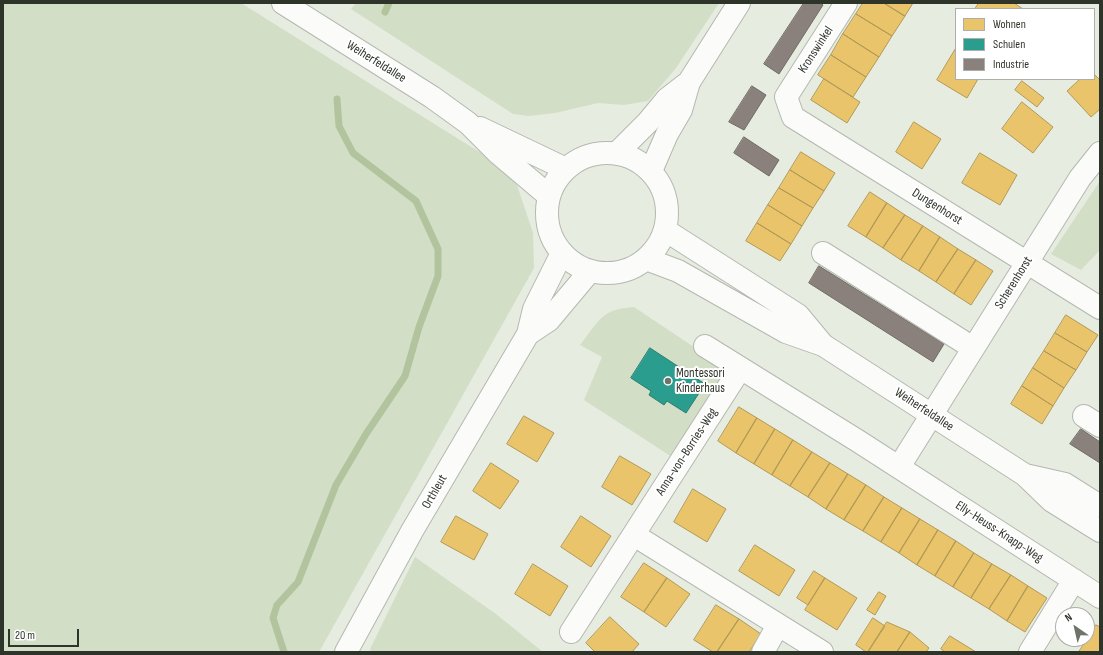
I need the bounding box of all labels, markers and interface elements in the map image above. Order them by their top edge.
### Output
legend [955,8,1095,80]
text: Wohnen [993,17,1026,32]
street label: Kronswinkel [795,24,837,76]
text: Schulen [993,37,1025,52]
street label: Weiherfeldallee [343,38,409,86]
text: Industrie [993,57,1029,72]
street label: Dungenhorst [909,185,965,229]
street label: Scherenhorst [992,254,1036,312]
place label: Montessori Kinderhaus [676,366,725,397]
marker: Montessori Kinderhaus [663,376,673,386]
street label: Weiherfeldallee [891,385,957,435]
street label: Anna-von-Borries-Weg [653,405,721,499]
street label: Orthleut [419,472,451,512]
street label: Elly-Heuss-Knapp-Weg [952,498,1046,566]
north arrow [1055,607,1095,647]
text: N [1062,610,1075,624]
scale bar [10,621,81,647]
text: 20 m [15,628,35,643]

